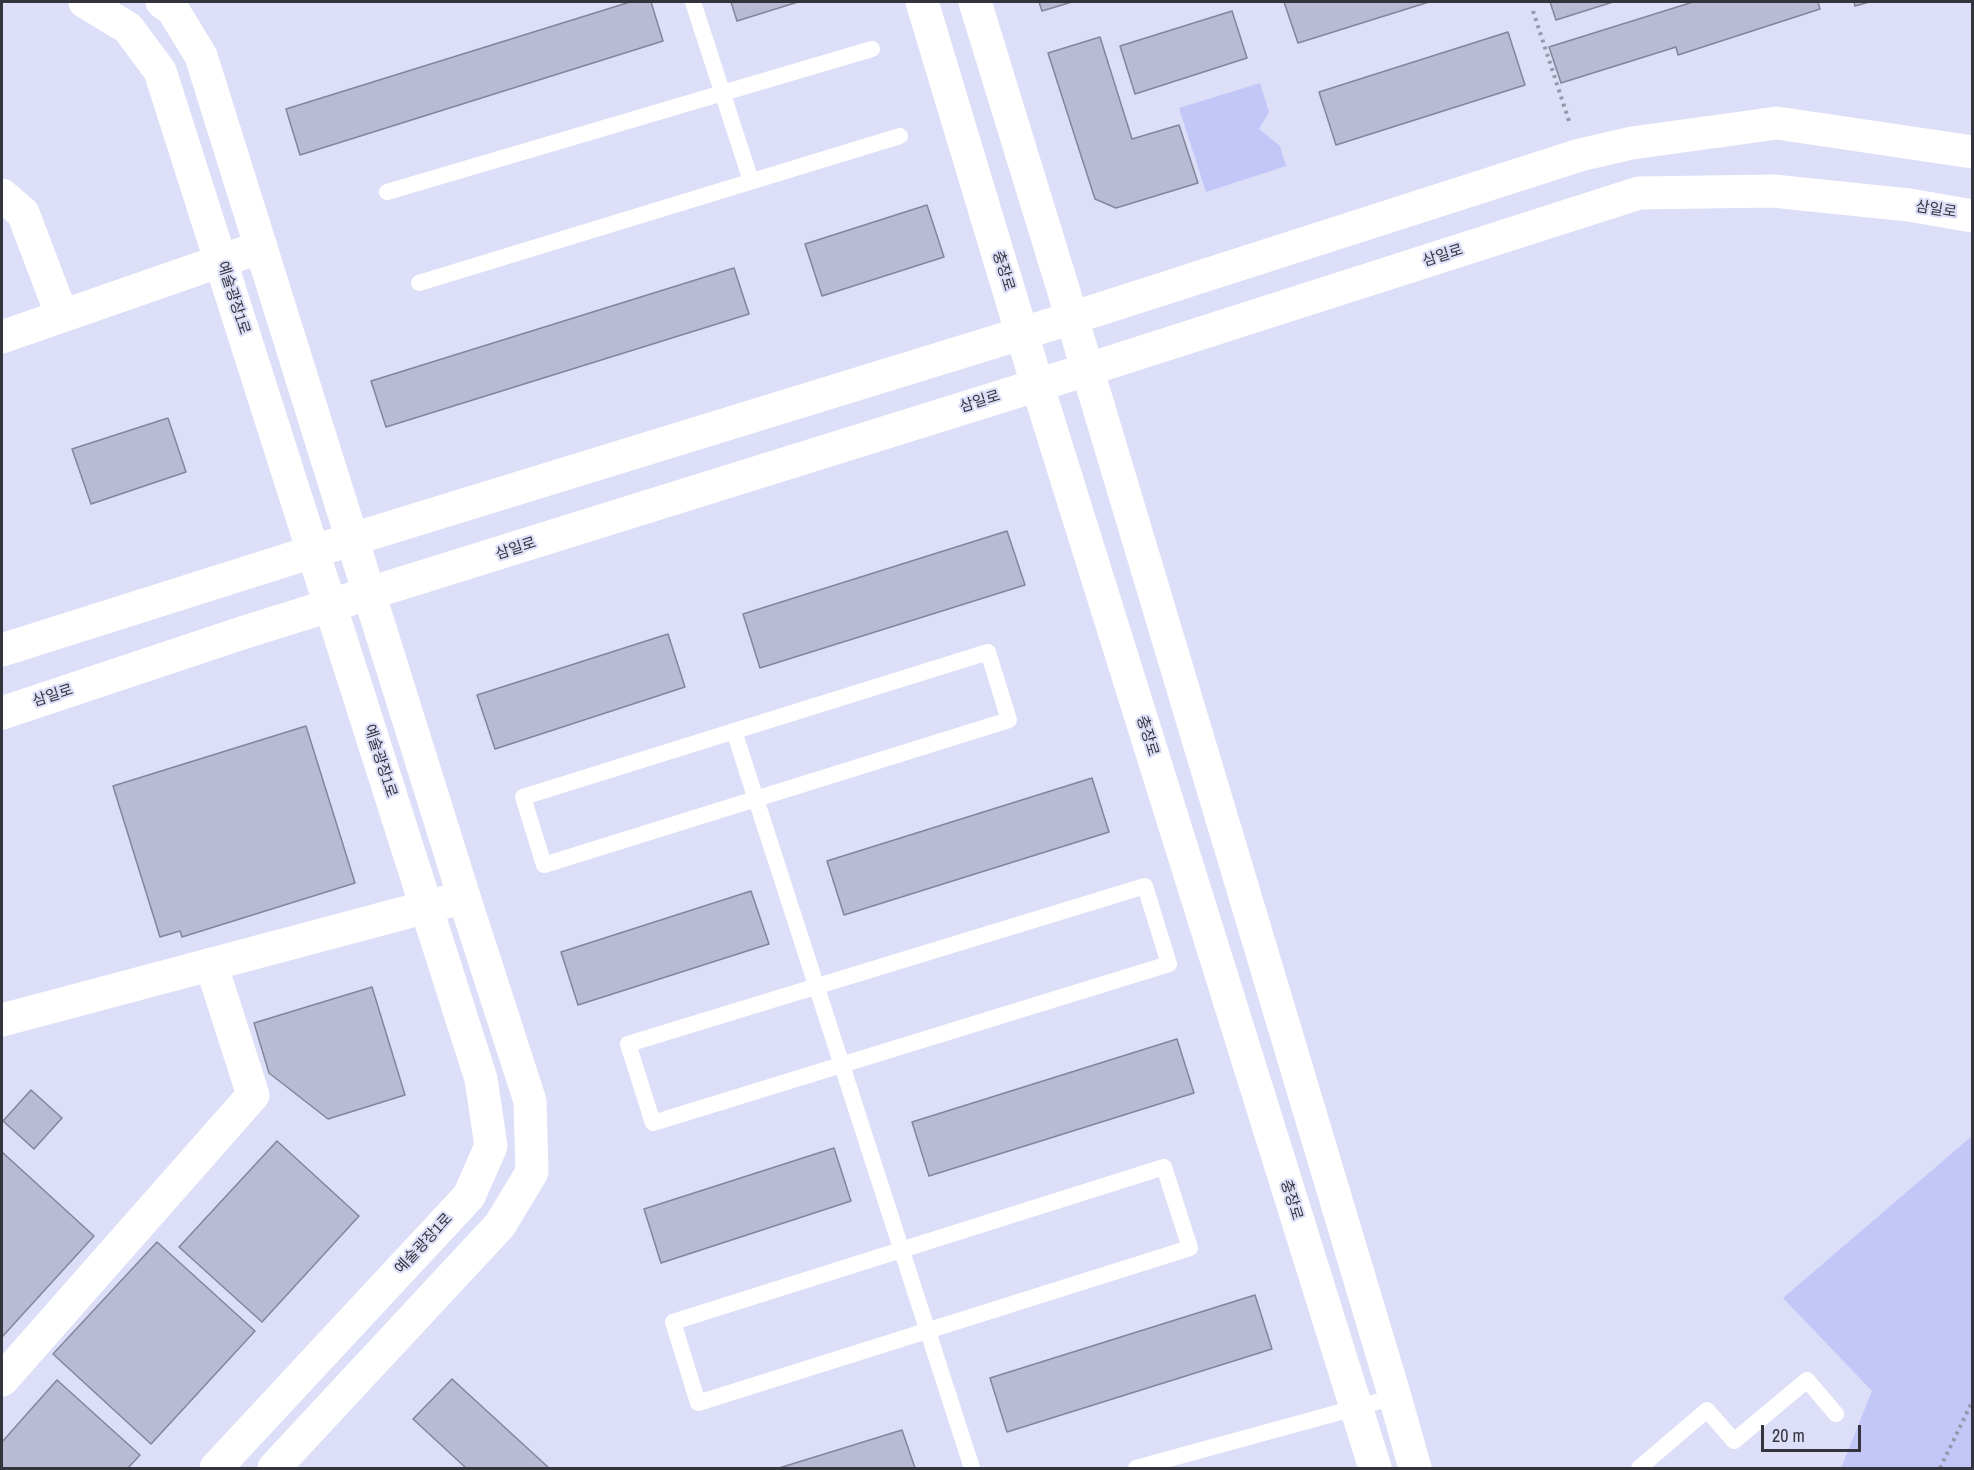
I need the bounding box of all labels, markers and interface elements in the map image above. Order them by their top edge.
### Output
street label: 삼일로 [1914,198,1958,222]
street label: 삼일로 [1421,241,1465,271]
street label: 충장로 [988,249,1018,293]
street label: 예술광장1로 [213,259,253,337]
street label: 삼일로 [958,387,1002,417]
street label: 삼일로 [494,534,538,564]
street label: 삼일로 [31,681,75,711]
street label: 충장로 [1132,714,1162,758]
street label: 예술광장1로 [360,722,400,800]
street label: 충장로 [1276,1178,1306,1222]
street label: 예술광장1로 [392,1210,456,1278]
scale bar [1764,1413,1864,1451]
text: 20 m [1772,1423,1805,1448]

